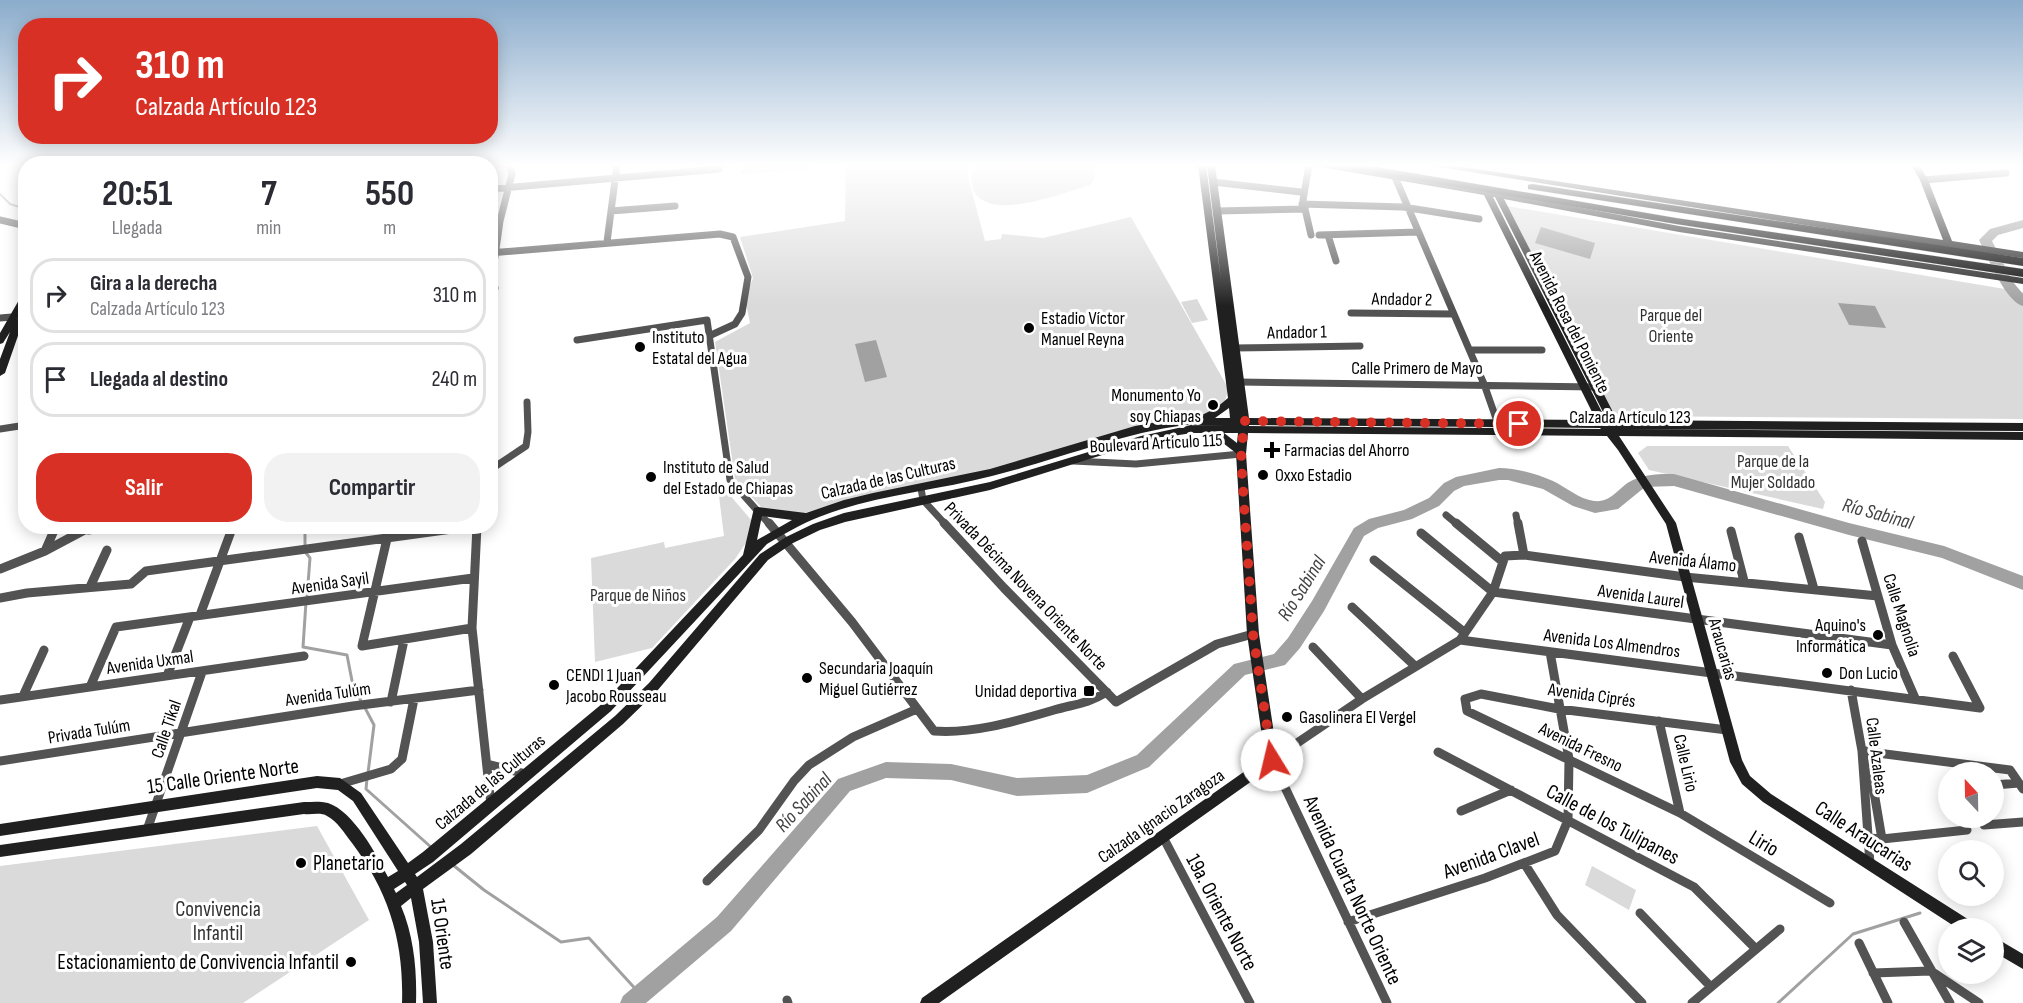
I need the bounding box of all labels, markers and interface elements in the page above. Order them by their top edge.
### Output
text: 310 m [135,40,225,91]
icon: right [36,42,114,120]
text: Calzada Artículo 123 [135,91,317,123]
text: 20:51 [102,173,172,216]
text: 7 [261,173,277,216]
text: 550 [365,173,414,216]
text: Llegada [112,216,162,240]
text: min [256,216,281,240]
text: m [383,216,396,240]
street label: Avenida Rosa del Poniente [1524,247,1614,397]
text: Gira a la derecha [90,270,217,297]
icon: right [39,279,72,312]
text: 310 m [433,282,477,309]
street label: Andador 2 [1371,288,1432,311]
text: Calzada Artículo 123 [90,297,225,321]
park label: Parque del Oriente [1640,305,1702,347]
place label: Estadio Víctor Manuel Reyna [1041,308,1125,350]
marker: Estadio Víctor Manuel Reyna [1022,321,1036,335]
street label: Andador 1 [1266,321,1328,344]
place label: Instituto Estatal del Agua [652,327,747,369]
marker: Instituto Estatal del Agua [633,340,647,354]
street label: Calle Primero de Mayo [1351,358,1483,379]
icon: arrive [39,363,72,396]
text: Llegada al destino [90,366,228,393]
text: 240 m [431,366,477,393]
place label: Monumento Yo soy Chiapas [1111,385,1201,427]
marker: Monumento Yo soy Chiapas [1206,398,1220,412]
pin [1493,398,1544,449]
icon: arrive [1502,407,1535,440]
street label: Calzada Artículo 123 [1569,407,1691,428]
street label: Boulevard Artículo 115 [1089,430,1223,457]
place label: Farmacias del Ahorro [1284,440,1409,461]
marker: Farmacias del Ahorro [1265,443,1279,457]
park label: Parque de la Mujer Soldado [1731,451,1815,493]
button: Salir [36,453,252,522]
button: Compartir [264,453,480,522]
street label: Calzada de las Culturas [819,453,957,504]
place label: Instituto de Salud del Estado de Chiapas [663,457,793,499]
place label: Oxxo Estadio [1275,465,1352,486]
marker: Oxxo Estadio [1256,468,1270,482]
marker: Instituto de Salud del Estado de Chiapas [644,470,658,484]
water label: Río Sabinal [1840,493,1917,535]
street label: Privada Décima Novena Oriente Norte [940,498,1112,675]
street label: Avenida Álamo [1648,546,1737,576]
water label: Río Sabinal [1273,550,1332,626]
street label: Avenida Sayil [289,568,370,599]
street label: Calle Magnolia [1878,571,1925,659]
street label: Avenida Laurel [1596,580,1685,613]
park label: Parque de Niños [590,585,686,606]
street label: Araucarias [1703,615,1741,682]
place label: Aquino's Informática [1796,615,1866,657]
street label: Avenida Los Almendros [1542,625,1681,662]
marker: Aquino's Informática [1871,628,1885,642]
street label: Avenida Uxmal [104,646,195,679]
place label: Secundaria Joaquín Miguel Gutiérrez [819,658,933,700]
place label: Don Lucio [1839,663,1898,684]
place label: CENDI 1 Juan Jacobo Rousseau [565,665,667,707]
marker: Don Lucio [1820,666,1834,680]
marker: Secundaria Joaquín Miguel Gutiérrez [800,671,814,685]
street label: Avenida Tulúm [283,678,372,711]
marker: CENDI 1 Juan Jacobo Rousseau [547,678,561,692]
street label: Avenida Ciprés [1546,679,1637,712]
place label: Unidad deportiva [975,681,1077,702]
marker: Unidad deportiva [1082,684,1096,698]
street label: Calle Tikal [147,697,186,761]
place label: Gasolinera El Vergel [1299,707,1416,728]
marker: Gasolinera El Vergel [1280,710,1294,724]
street label: Privada Tulúm [46,715,132,748]
street label: Calle Azaleas [1861,716,1892,796]
street label: Avenida Fresno [1535,718,1626,777]
position arrow [1240,728,1304,792]
street label: Calzada de las Culturas [431,730,550,835]
street label: Calle Lirio [1669,732,1702,794]
street label: 15 Calle Oriente Norte [146,753,301,800]
north arrow [1938,762,2004,828]
map controls [1938,762,2004,984]
street label: Calzada Ignacio Zaragoza [1094,765,1229,868]
water label: Río Sabinal [770,767,838,837]
street label: Calle de los Tulipanes [1542,779,1684,870]
street label: Avenida Cuarta Norte Oriente [1297,791,1407,989]
street label: Calle Araucarias [1810,796,1917,877]
street label: Lirio [1744,825,1783,862]
street label: Avenida Clavel [1439,827,1543,885]
button: search [1938,840,2004,906]
street label: 19a. Oriente Norte [1180,850,1263,975]
place label: Planetario [313,851,384,876]
marker: Planetario [294,856,308,870]
park label: Convivencia Infantil [175,897,261,946]
street label: 15 Oriente [425,897,460,971]
button: layers [1938,918,2004,984]
place label: Estacionamiento de Convivencia Infantil [57,950,339,975]
marker: Estacionamiento de Convivencia Infantil [344,955,358,969]

